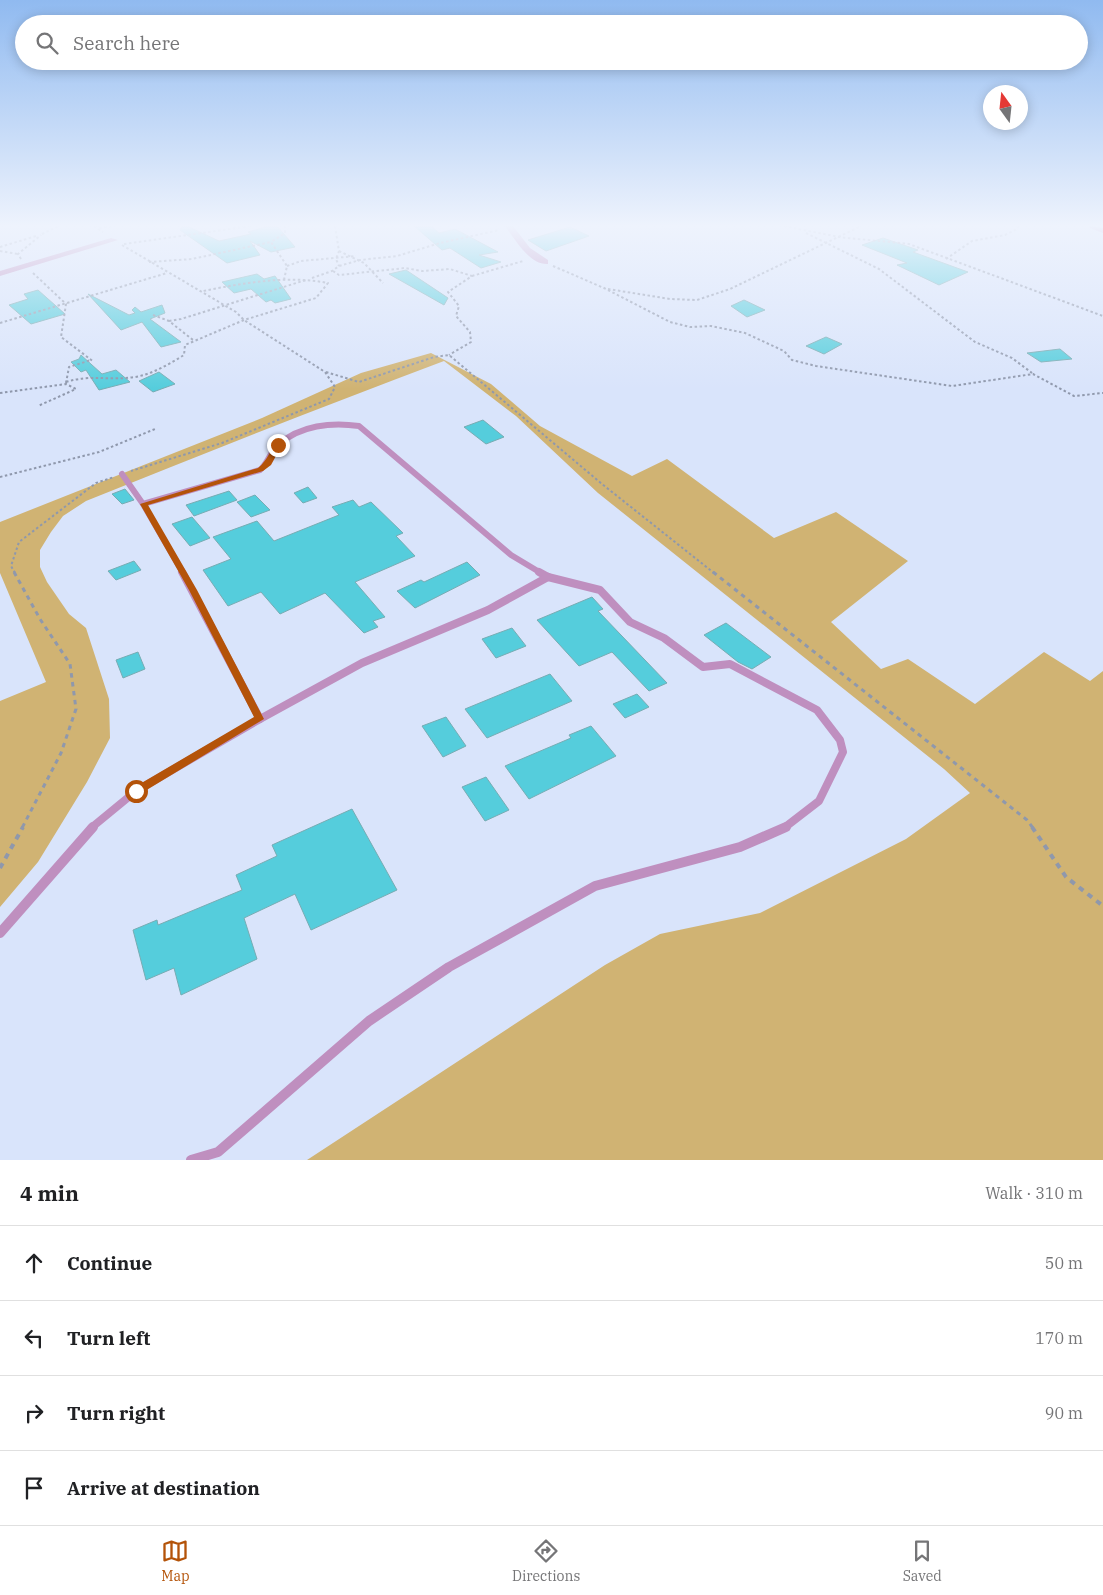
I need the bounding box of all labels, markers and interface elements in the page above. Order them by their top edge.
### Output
search box [15,15,1088,70]
icon: search [33,29,61,57]
text: Search here [73,31,180,55]
north arrow [983,85,1028,130]
route end [267,434,290,457]
route start [125,780,148,803]
text: 4 min [20,1179,79,1207]
text: Walk · 310 m [985,1183,1083,1203]
icon: ahead [20,1249,48,1277]
text: Continue [67,1251,152,1275]
text: 50 m [1045,1253,1083,1273]
icon: left [20,1324,48,1352]
text: Turn left [67,1326,150,1350]
text: 170 m [1035,1328,1083,1348]
icon: right [20,1399,48,1427]
text: Turn right [67,1401,165,1425]
text: 90 m [1045,1403,1083,1423]
icon: arrive [20,1474,48,1502]
text: Arrive at destination [67,1476,260,1500]
tab: Map [161,1537,190,1585]
tab: Directions [512,1537,580,1585]
tab: Saved [903,1537,942,1585]

